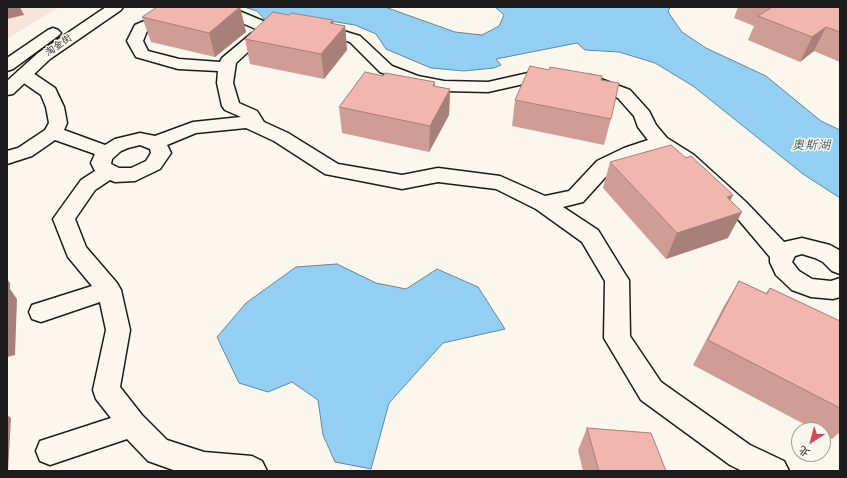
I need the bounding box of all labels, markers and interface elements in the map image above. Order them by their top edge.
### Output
street label: 淘金街 [43,32,75,60]
water label: 奥斯湖 [792,138,830,154]
north arrow [791,422,831,462]
text: 北 [796,442,813,460]

